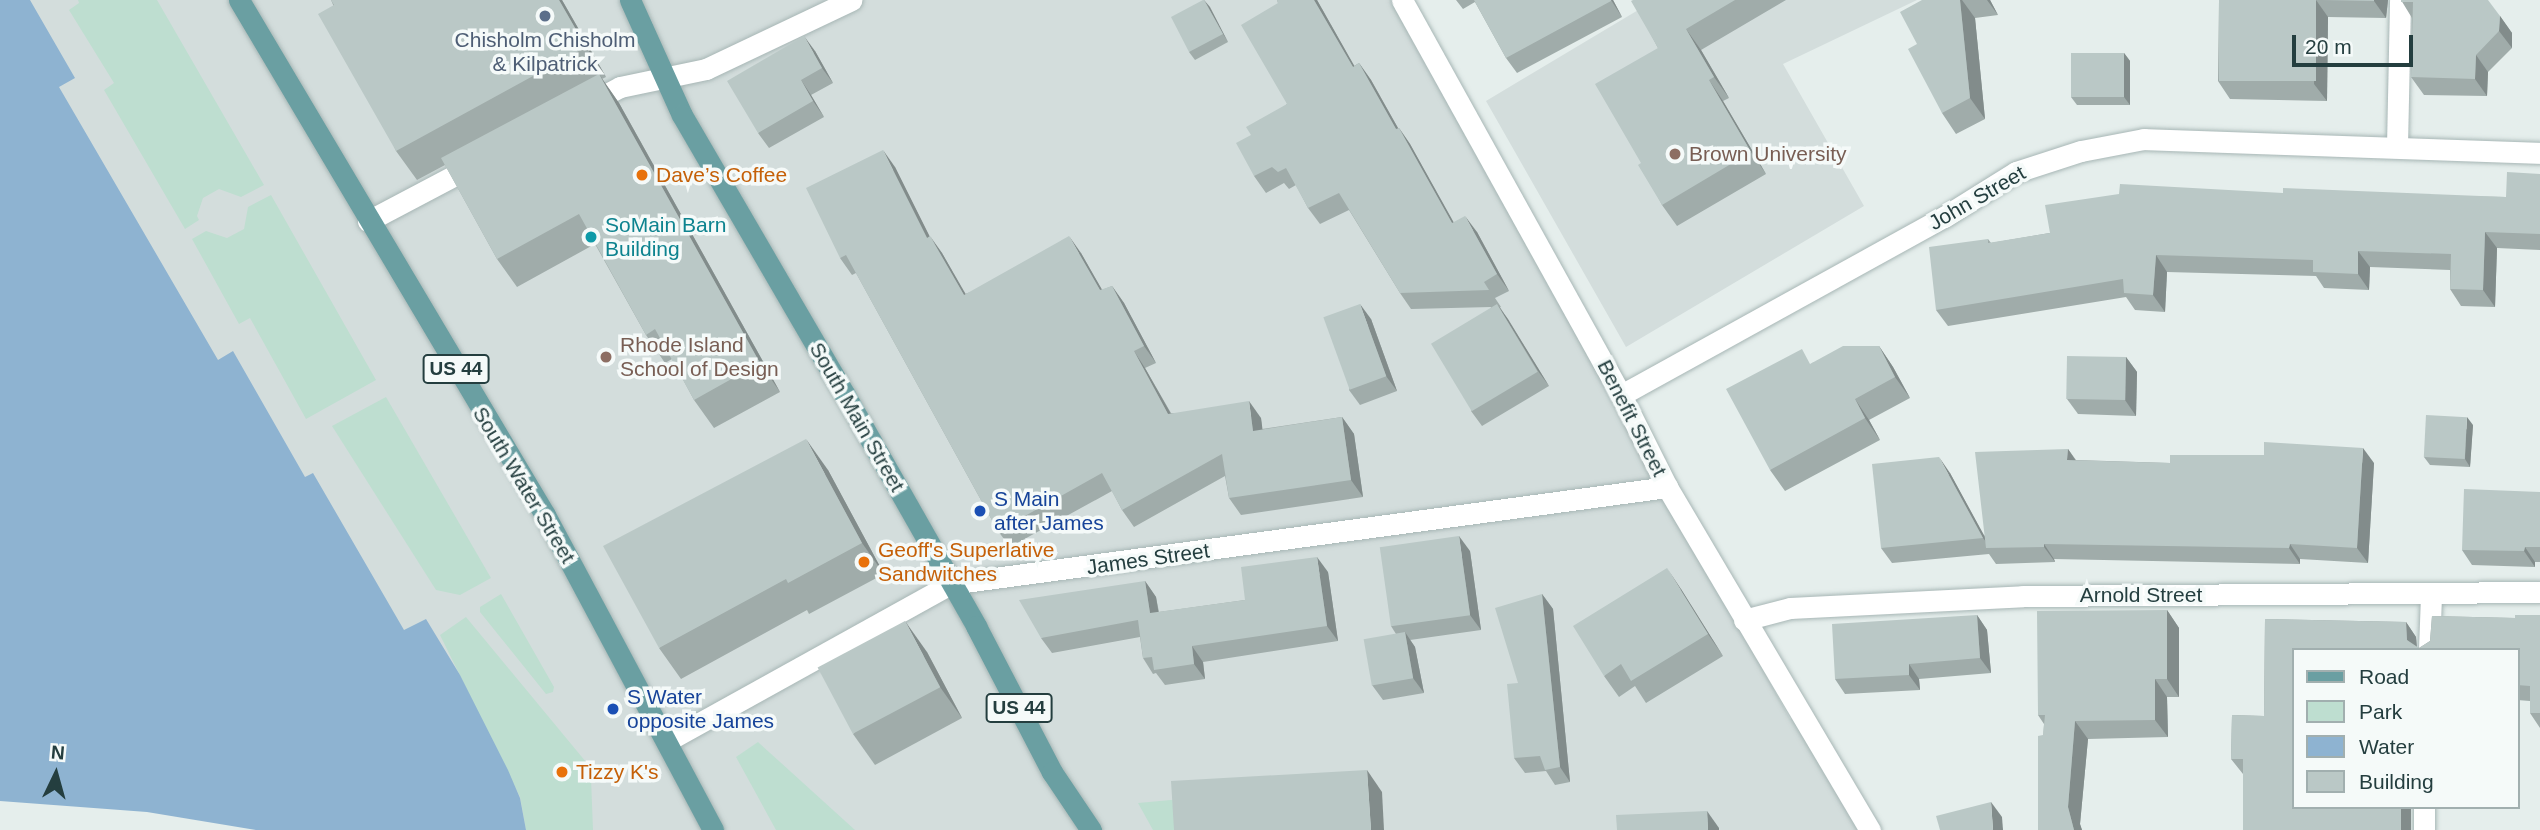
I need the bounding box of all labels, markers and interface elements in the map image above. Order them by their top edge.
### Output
marker: Chisholm Chisholm & Kilpatrick [537,8,553,24]
scale bar [2295,21,2416,65]
place label: Chisholm Chisholm & Kilpatrick [455,27,635,77]
text: 20 m [2305,35,2352,58]
place label: Brown University [1689,141,1847,167]
marker: Brown University [1667,146,1683,162]
street label: John Street [1924,160,2030,236]
place label: Dave’s Coffee [656,162,787,188]
marker: Dave’s Coffee [634,167,650,183]
place label: SoMain Barn Building [605,212,726,262]
marker: SoMain Barn Building [583,229,599,245]
place label: Rhode Island School of Design [620,332,779,382]
street label: South Main Street [804,338,910,496]
marker: Rhode Island School of Design [598,349,614,365]
road number: US 44 [421,354,491,384]
street label: Benefit Street [1592,356,1672,480]
street label: South Water Street [467,402,581,568]
place label: S Main after James [994,486,1104,536]
marker: S Main after James [972,503,988,519]
place label: Geoff's Superlative Sandwitches [878,537,1054,587]
street label: James Street [1085,538,1211,580]
marker: Geoff's Superlative Sandwitches [856,554,872,570]
street label: Arnold Street [2080,582,2202,608]
legend [2292,648,2519,809]
text: Road [2359,665,2409,688]
place label: S Water opposite James [627,684,774,734]
road number: US 44 [984,692,1054,723]
text: Park [2359,700,2402,723]
marker: S Water opposite James [605,701,621,717]
text: Water [2359,735,2414,758]
north arrow [21,739,91,809]
text: N [50,742,66,764]
place label: Tizzy K's [576,759,659,785]
marker: Tizzy K's [554,764,570,780]
text: Building [2359,770,2434,793]

